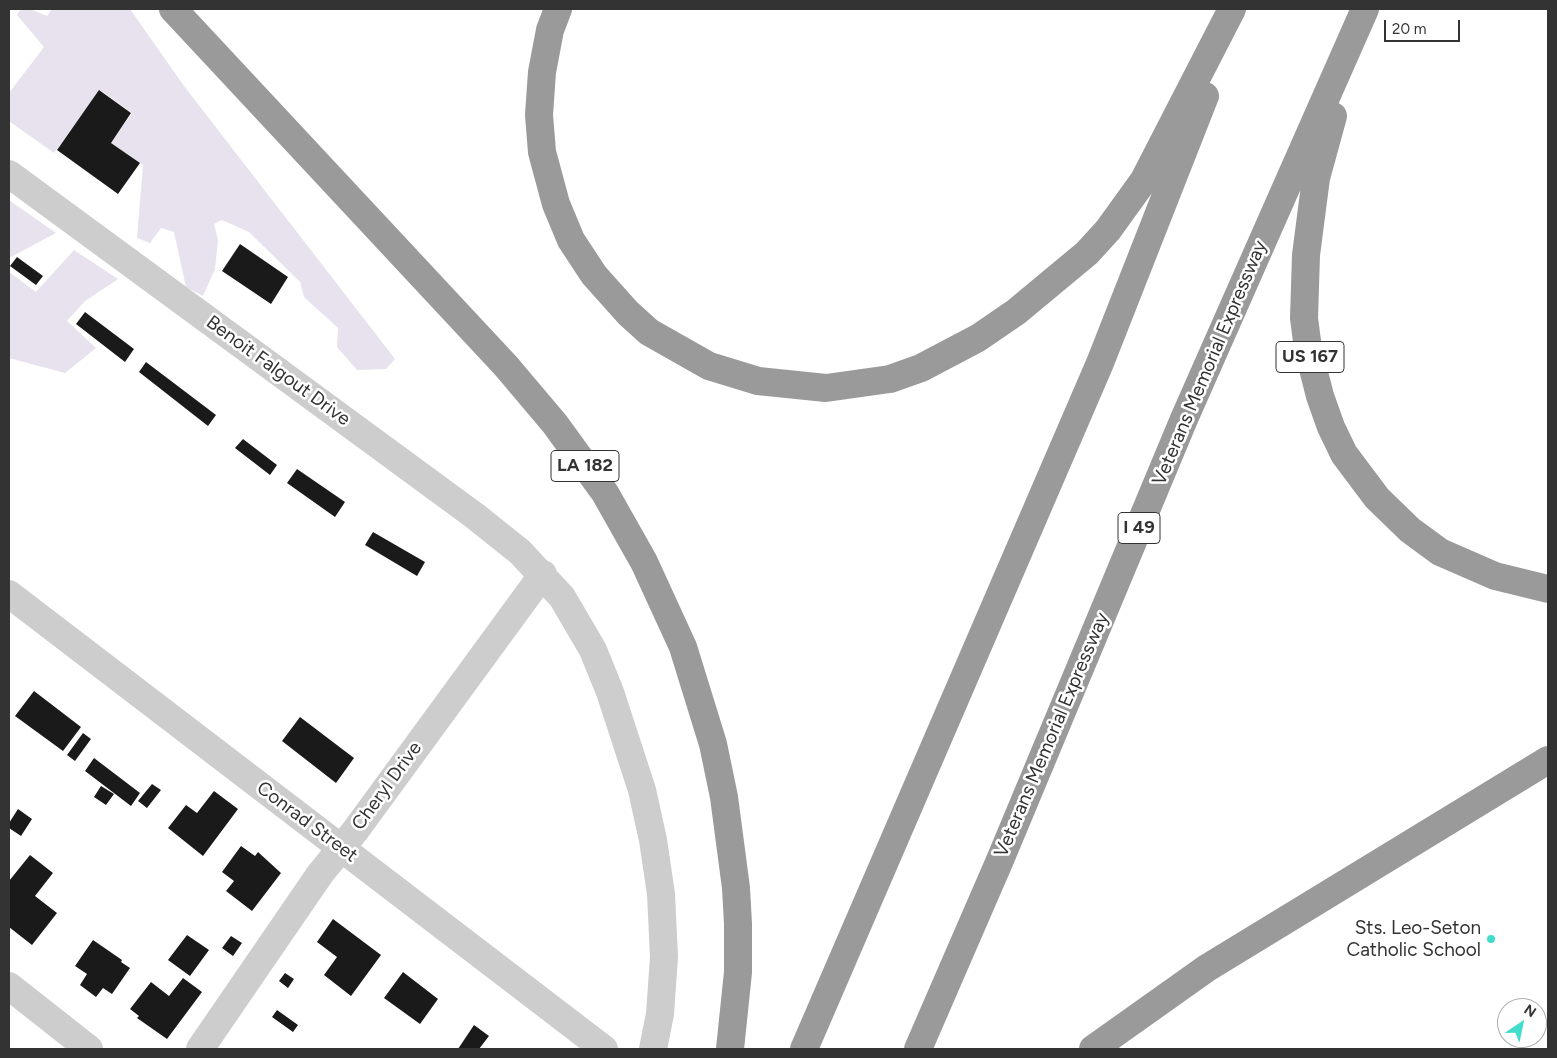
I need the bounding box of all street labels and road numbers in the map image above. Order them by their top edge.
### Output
street label: Veterans Memorial Expressway [1148,237,1272,489]
street label: Benoit Falgout Drive [202,311,354,431]
road number: US 167 [1276,342,1344,372]
road number: LA 182 [551,451,619,482]
road number: I 49 [1118,512,1160,544]
street label: Veterans Memorial Expressway [990,609,1114,861]
street label: Cheryl Drive [347,737,427,835]
street label: Conrad Street [252,777,362,867]

